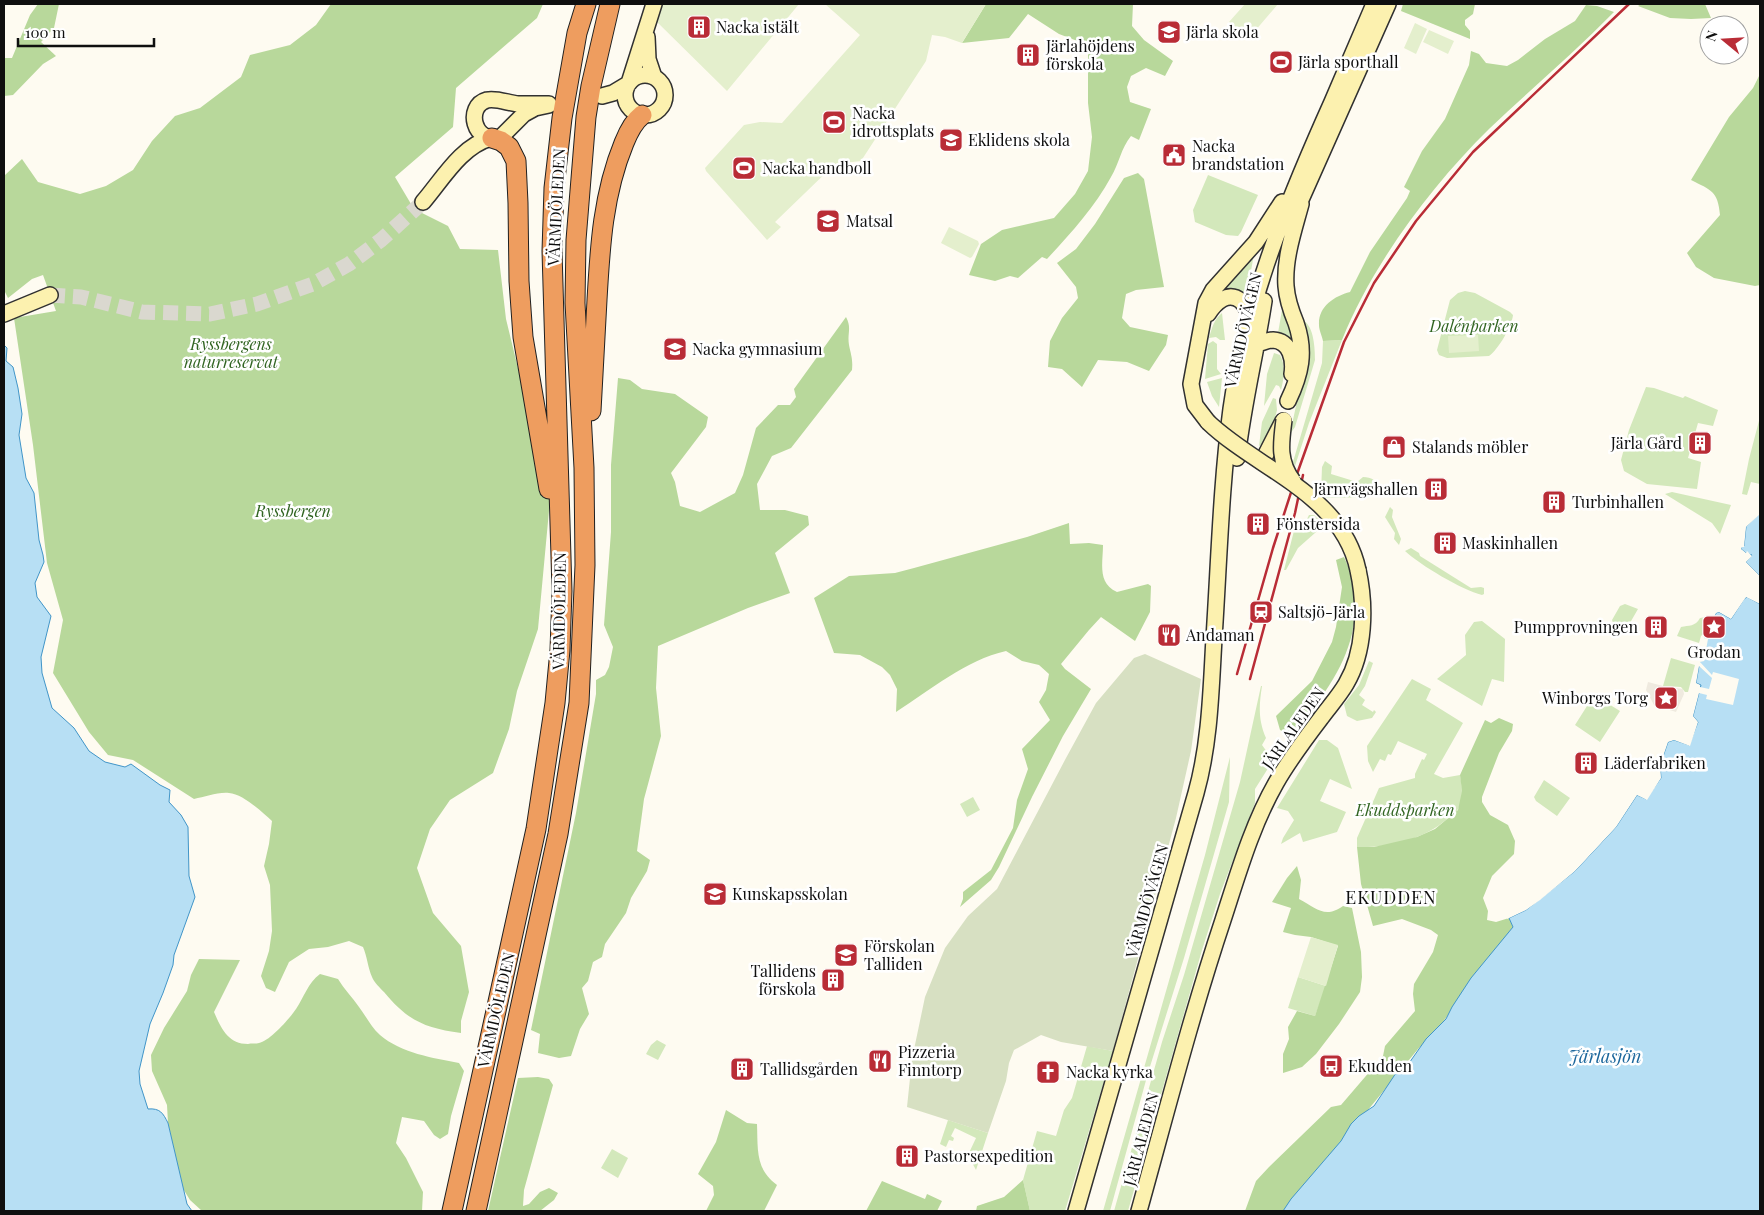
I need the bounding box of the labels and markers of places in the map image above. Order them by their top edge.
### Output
building icon: Nacka istält [686,14,712,40]
place label: Nacka istält [716,16,799,37]
school or university icon: Järla skola [1156,19,1182,45]
place label: Järla skola [1185,21,1259,42]
place label: Järlahöjdens förskola [1045,35,1135,74]
building icon: Järlahöjdens förskola [1015,42,1041,68]
sports icon: Järla sporthall [1268,49,1294,75]
place label: Järla sporthall [1297,51,1399,72]
place label: Nacka idrottsplats [852,102,934,141]
sports icon: Nacka idrottsplats [821,109,847,135]
school or university icon: Eklidens skola [938,127,964,153]
place label: Eklidens skola [968,129,1070,150]
place label: Nacka brandstation [1192,135,1285,174]
public building icon: Nacka brandstation [1161,142,1187,168]
sports icon: Nacka handboll [731,155,757,181]
place label: Nacka handboll [762,157,872,178]
school or university icon: Matsal [815,208,841,234]
place label: Matsal [846,210,894,231]
school or university icon: Nacka gymnasium [662,336,688,362]
place label: Nacka gymnasium [692,338,823,359]
building icon: Järla Gård [1687,430,1713,456]
place label: Järla Gård [1610,432,1682,453]
shop icon: Stalands möbler [1381,434,1407,460]
place label: Stalands möbler [1412,436,1528,457]
building icon: Järnvägshallen [1423,476,1449,502]
place label: Järnvägshallen [1312,478,1418,499]
building icon: Turbinhallen [1541,489,1567,515]
place label: Turbinhallen [1572,491,1665,512]
building icon: Fönstersida [1245,511,1271,537]
place label: Fönstersida [1276,513,1360,534]
building icon: Maskinhallen [1432,530,1458,556]
place label: Maskinhallen [1462,532,1558,553]
station icon: Saltsjö-Järla [1248,599,1274,625]
place label: Saltsjö-Järla [1278,601,1365,622]
building icon: Pumpprovningen [1643,614,1669,640]
place icon: Grodan [1701,614,1727,640]
place label: Pumpprovningen [1514,616,1638,637]
restaurant icon: Andaman [1156,622,1182,648]
place label: Andaman [1185,624,1255,645]
place label: Grodan [1687,641,1741,662]
place icon: Winborgs Torg [1653,685,1679,711]
place label: Winborgs Torg [1541,687,1649,708]
building icon: Läderfabriken [1573,750,1599,776]
place label: Läderfabriken [1604,752,1706,773]
school or university icon: Kunskapsskolan [702,881,728,907]
place label: Kunskapsskolan [732,883,848,904]
place label: Förskolan Talliden [864,935,935,974]
school or university icon: Förskolan Talliden [833,942,859,968]
place label: Tallidens förskola [750,960,816,999]
building icon: Tallidens förskola [820,967,846,993]
place label: Pizzeria Finntorp [898,1041,962,1080]
restaurant icon: Pizzeria Finntorp [867,1048,893,1074]
bus stop icon: Ekudden [1318,1053,1344,1079]
place label: Ekudden [1348,1055,1413,1076]
building icon: Tallidsgården [729,1056,755,1082]
place label: Tallidsgården [760,1058,858,1079]
church icon: Nacka kyrka [1035,1059,1061,1085]
place label: Nacka kyrka [1066,1061,1153,1082]
building icon: Pastorsexpedition [894,1143,920,1169]
place label: Pastorsexpedition [924,1145,1054,1166]

